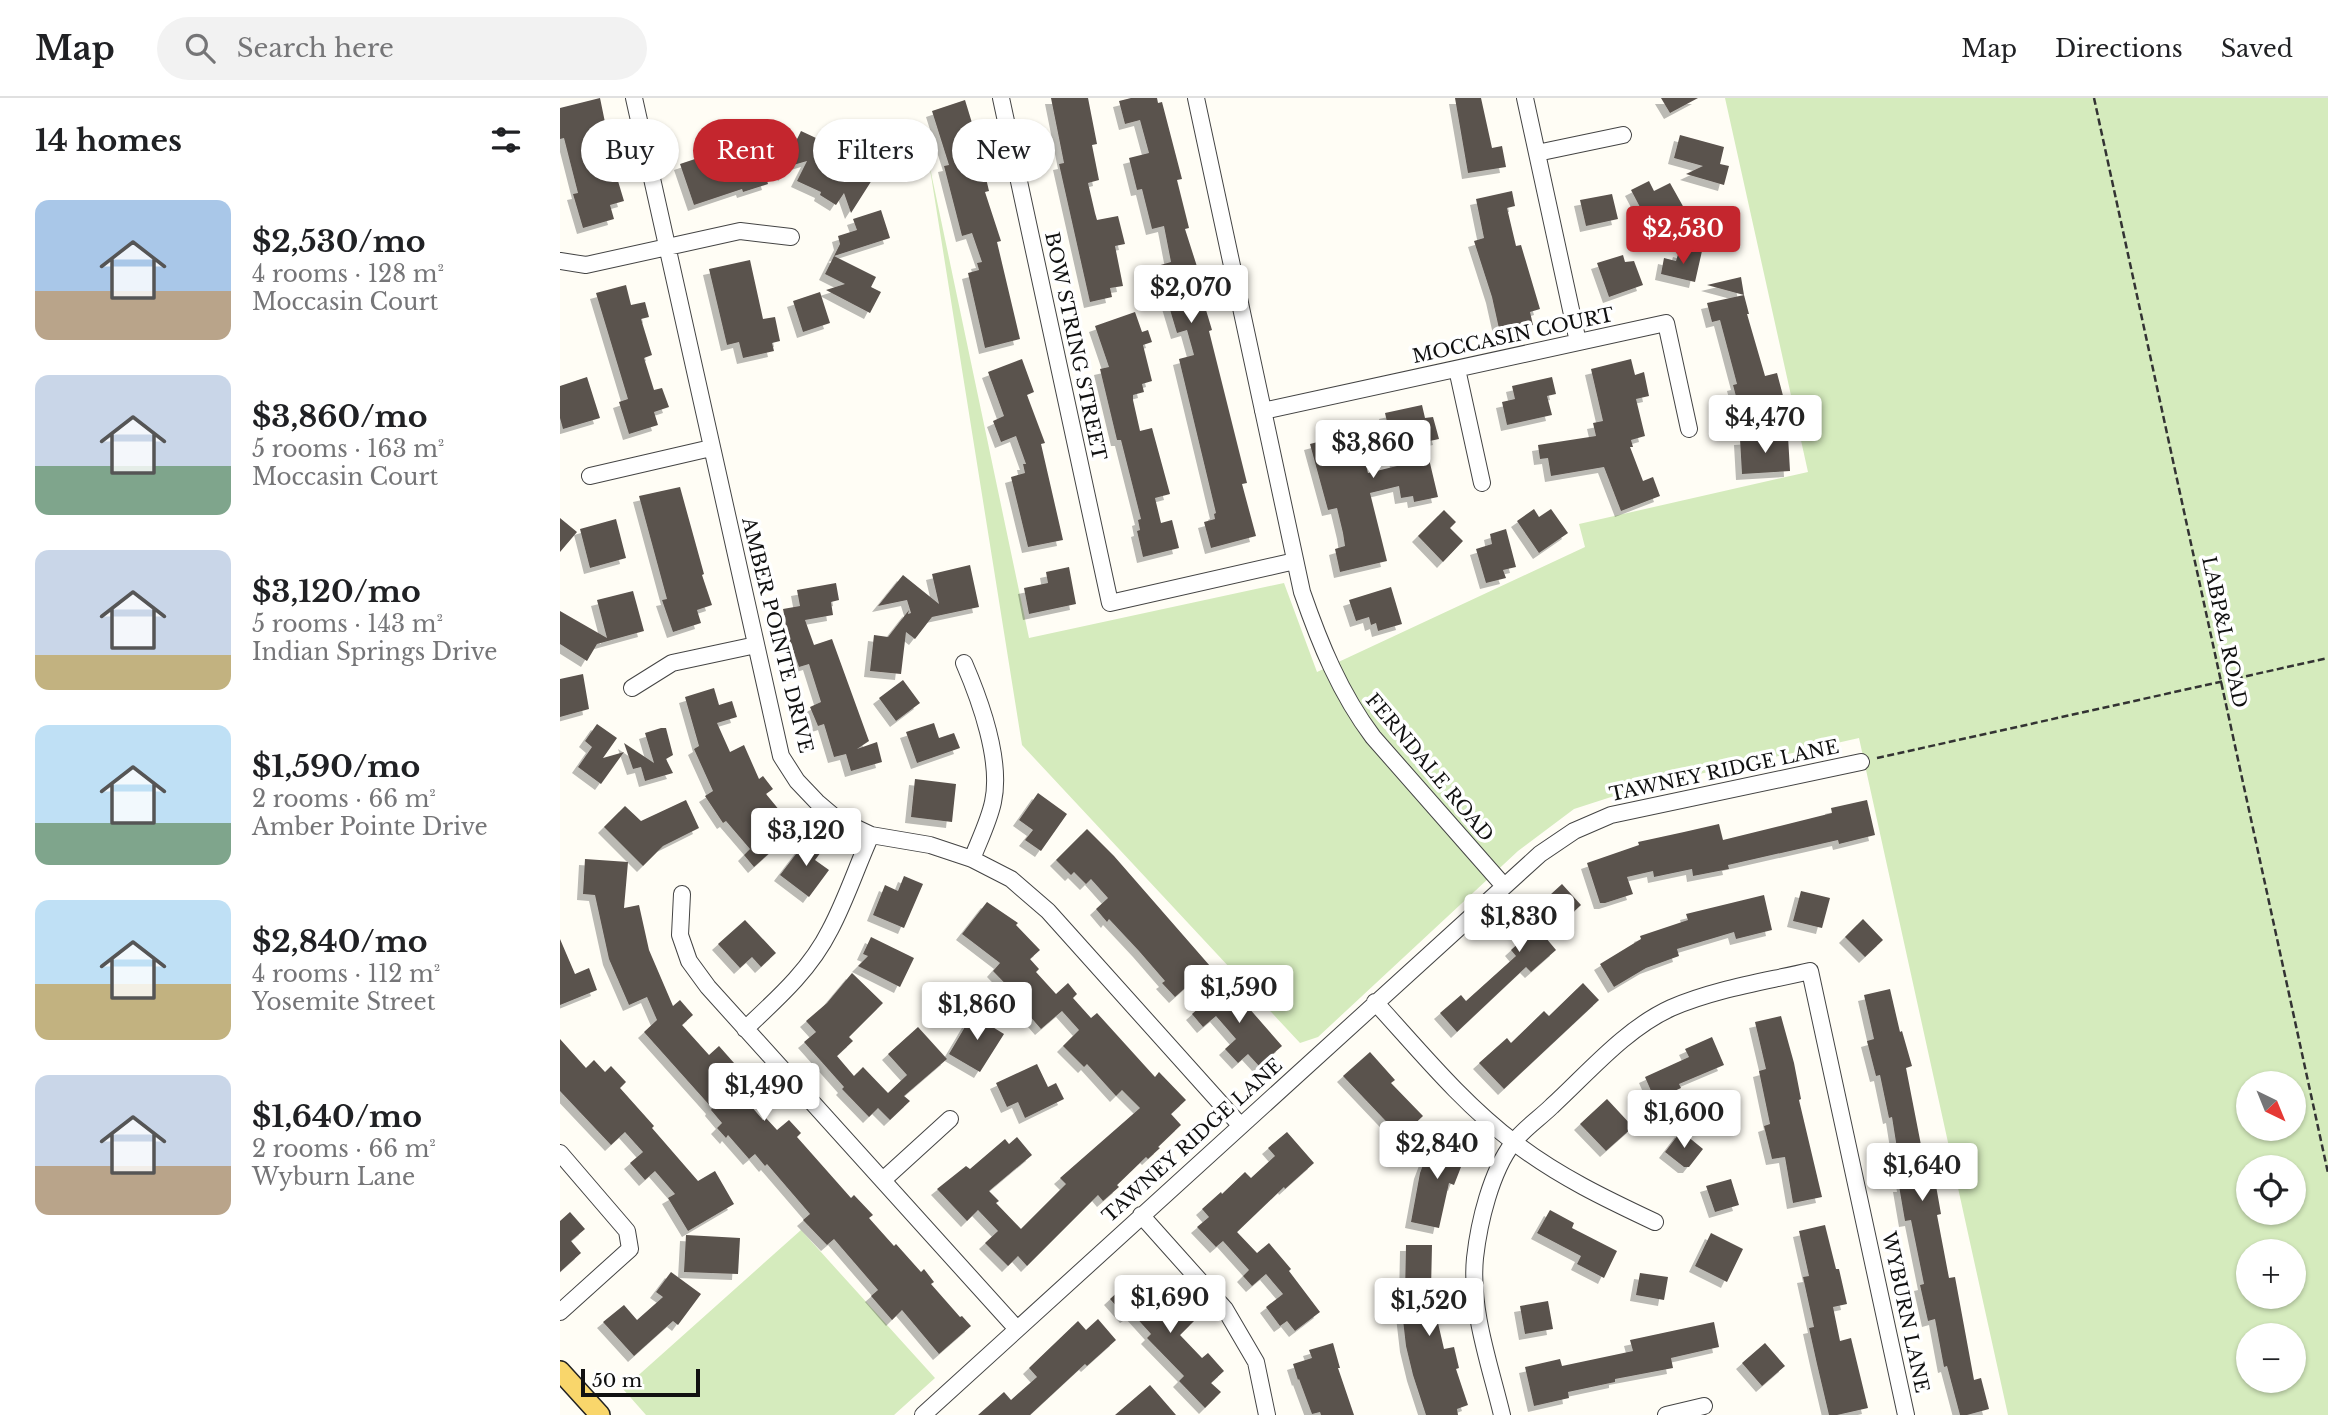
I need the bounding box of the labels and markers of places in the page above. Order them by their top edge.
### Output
pin: $2,530 [1626,206,1740,266]
pin: $2,070 [1134,266,1248,325]
pin: $4,470 [1708,396,1822,455]
pin: $3,860 [1316,420,1430,480]
pin: $3,120 [749,808,863,868]
pin: $1,830 [1462,894,1576,954]
pin: $1,590 [1182,965,1296,1025]
pin: $1,860 [920,982,1034,1042]
pin: $1,490 [707,1063,821,1123]
pin: $1,600 [1627,1090,1741,1150]
pin: $2,840 [1380,1122,1494,1181]
pin: $1,640 [1865,1144,1979,1203]
pin: $1,690 [1113,1276,1227,1335]
pin: $1,520 [1372,1278,1486,1338]

